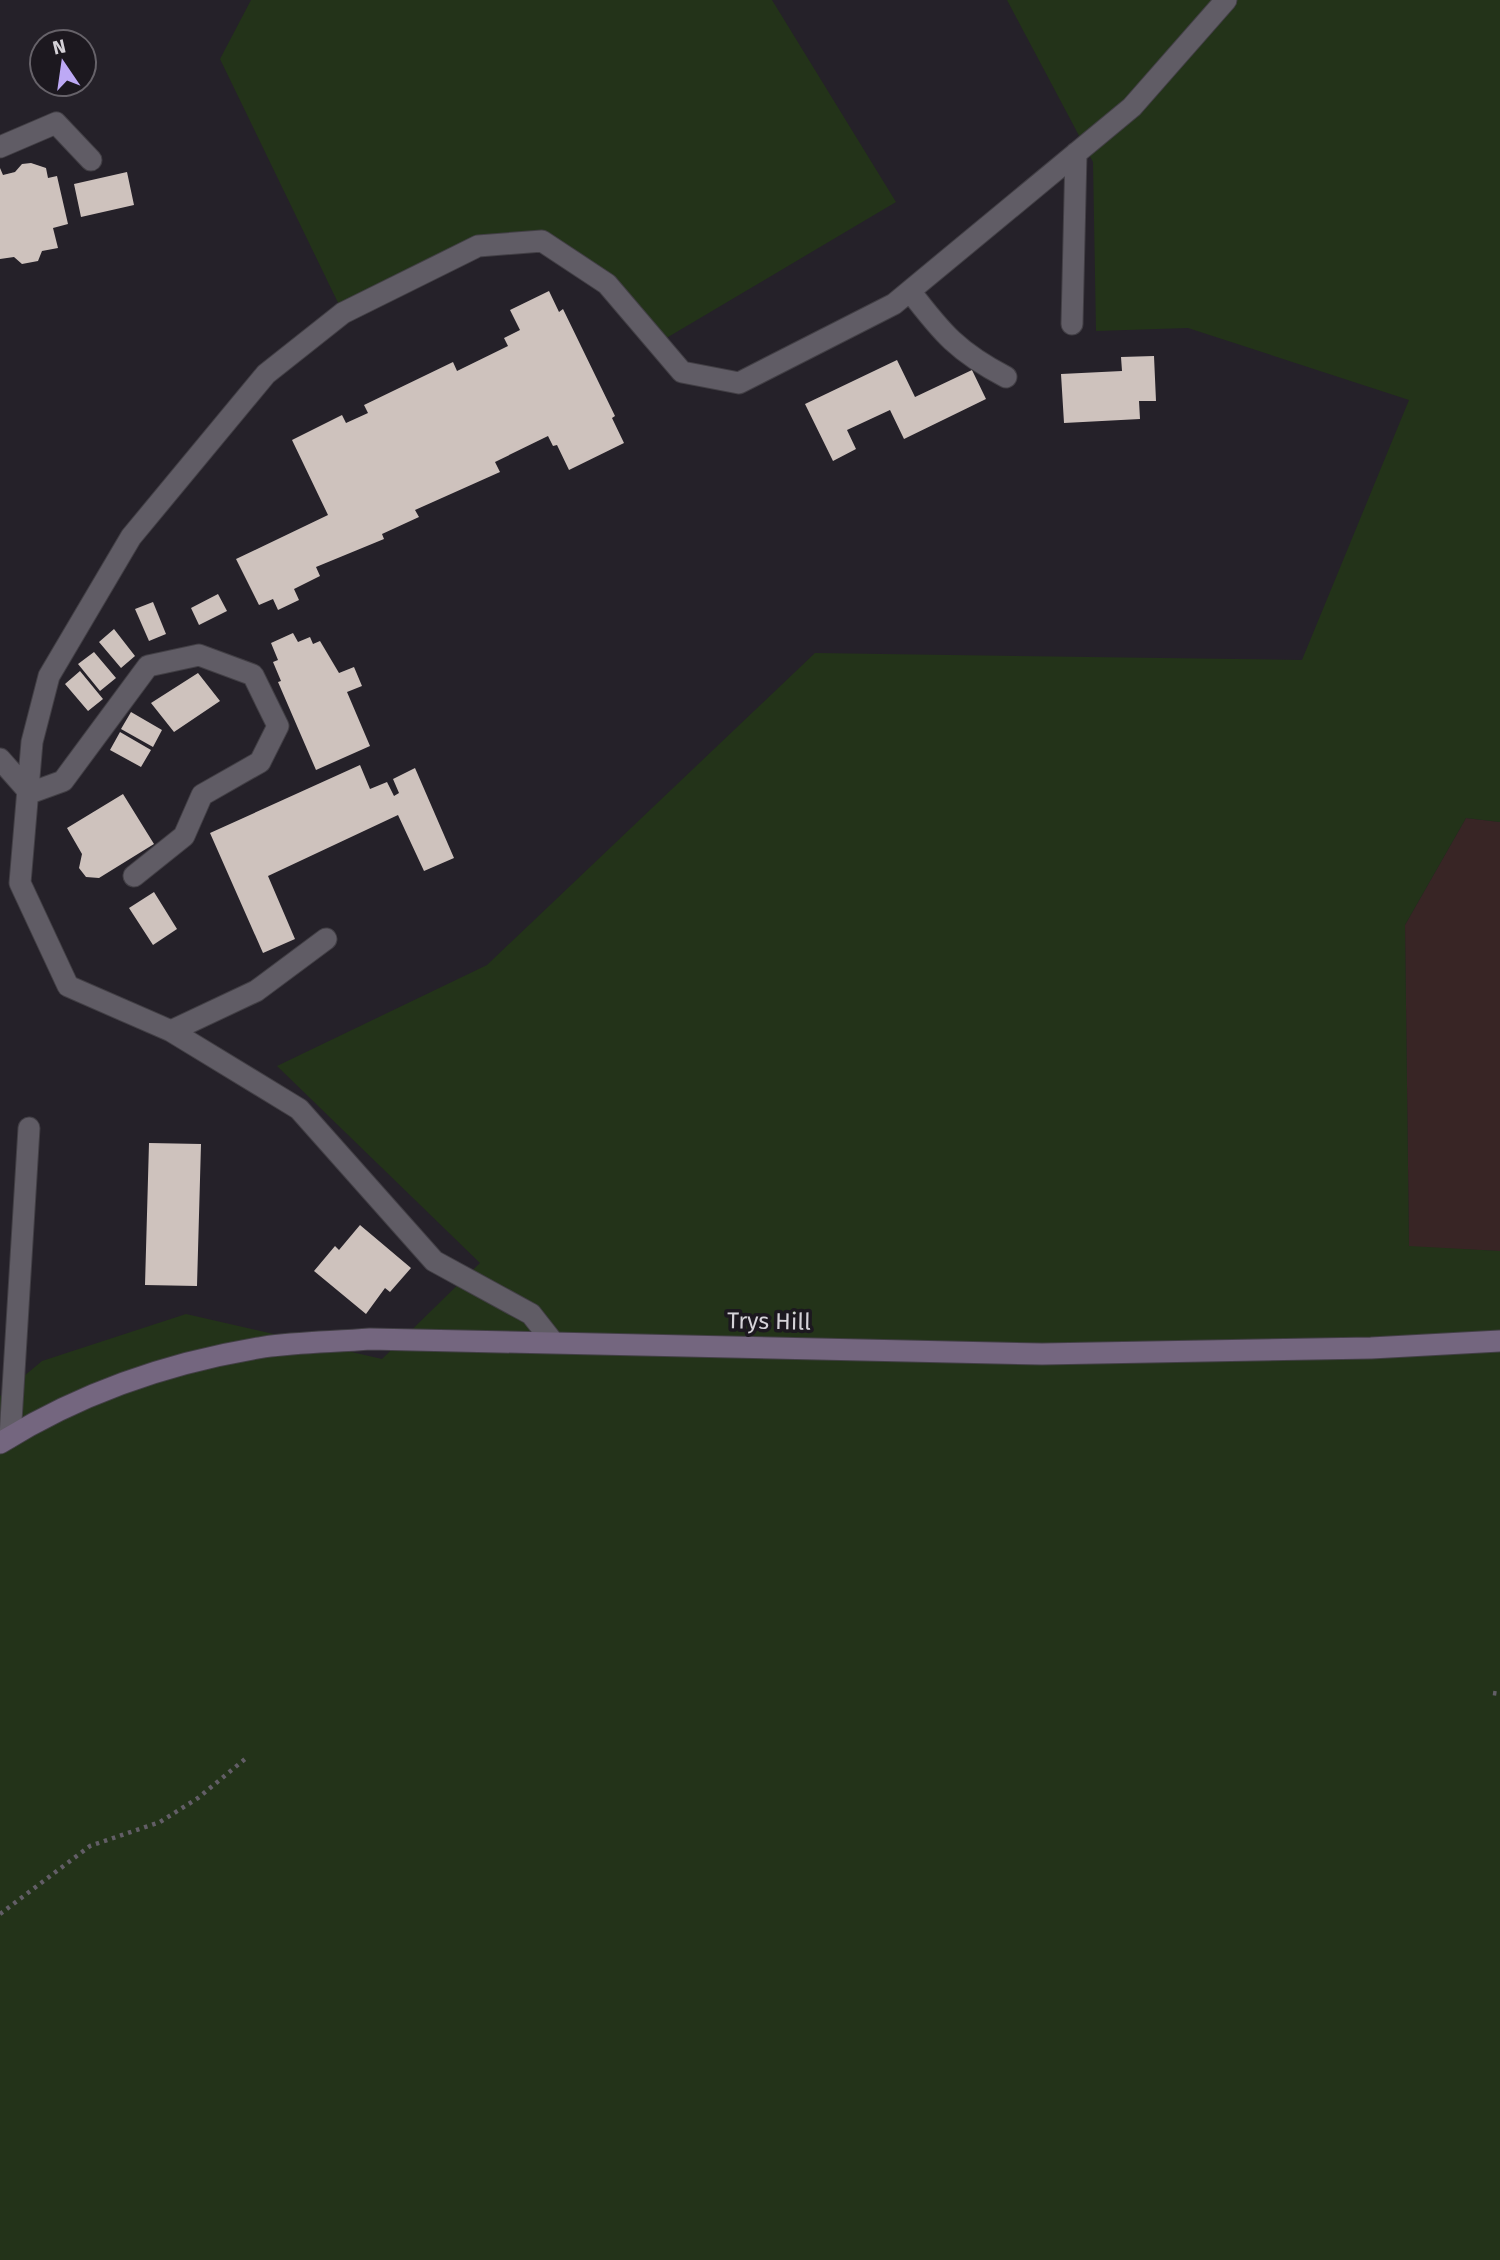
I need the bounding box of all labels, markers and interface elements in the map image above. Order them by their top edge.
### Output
north arrow [28,28,98,98]
text: N [51,34,68,60]
street label: Trys Hill [727,1306,811,1336]

